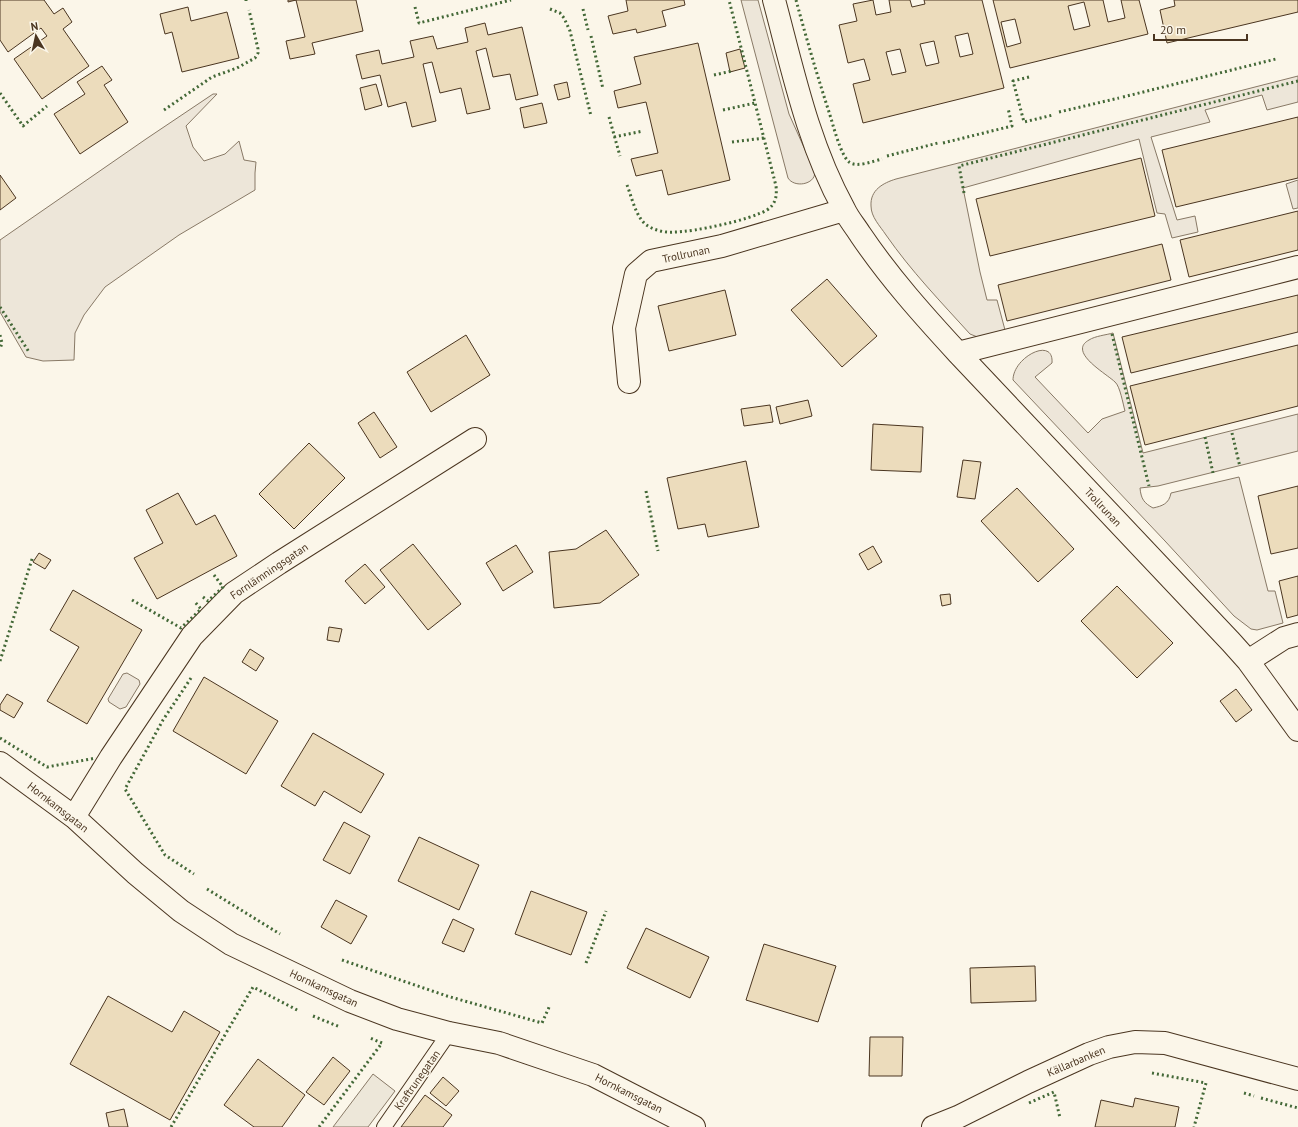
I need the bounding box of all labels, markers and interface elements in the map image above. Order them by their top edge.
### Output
north arrow [16,16,56,56]
scale bar [1154,16,1247,42]
text: N [30,19,39,34]
text: 20 m [1160,22,1186,37]
street label: Trollrunan [661,242,711,266]
street label: Trollrunan [1081,485,1125,529]
street label: Fornlämningsgatan [227,540,311,602]
street label: Hornkamsgatan [25,779,91,835]
street label: Hornkamsgatan [288,966,360,1010]
street label: Källarbanken [1045,1042,1107,1080]
street label: Kraftrunegatan [391,1047,443,1113]
street label: Hornkamsgatan [593,1070,665,1116]

